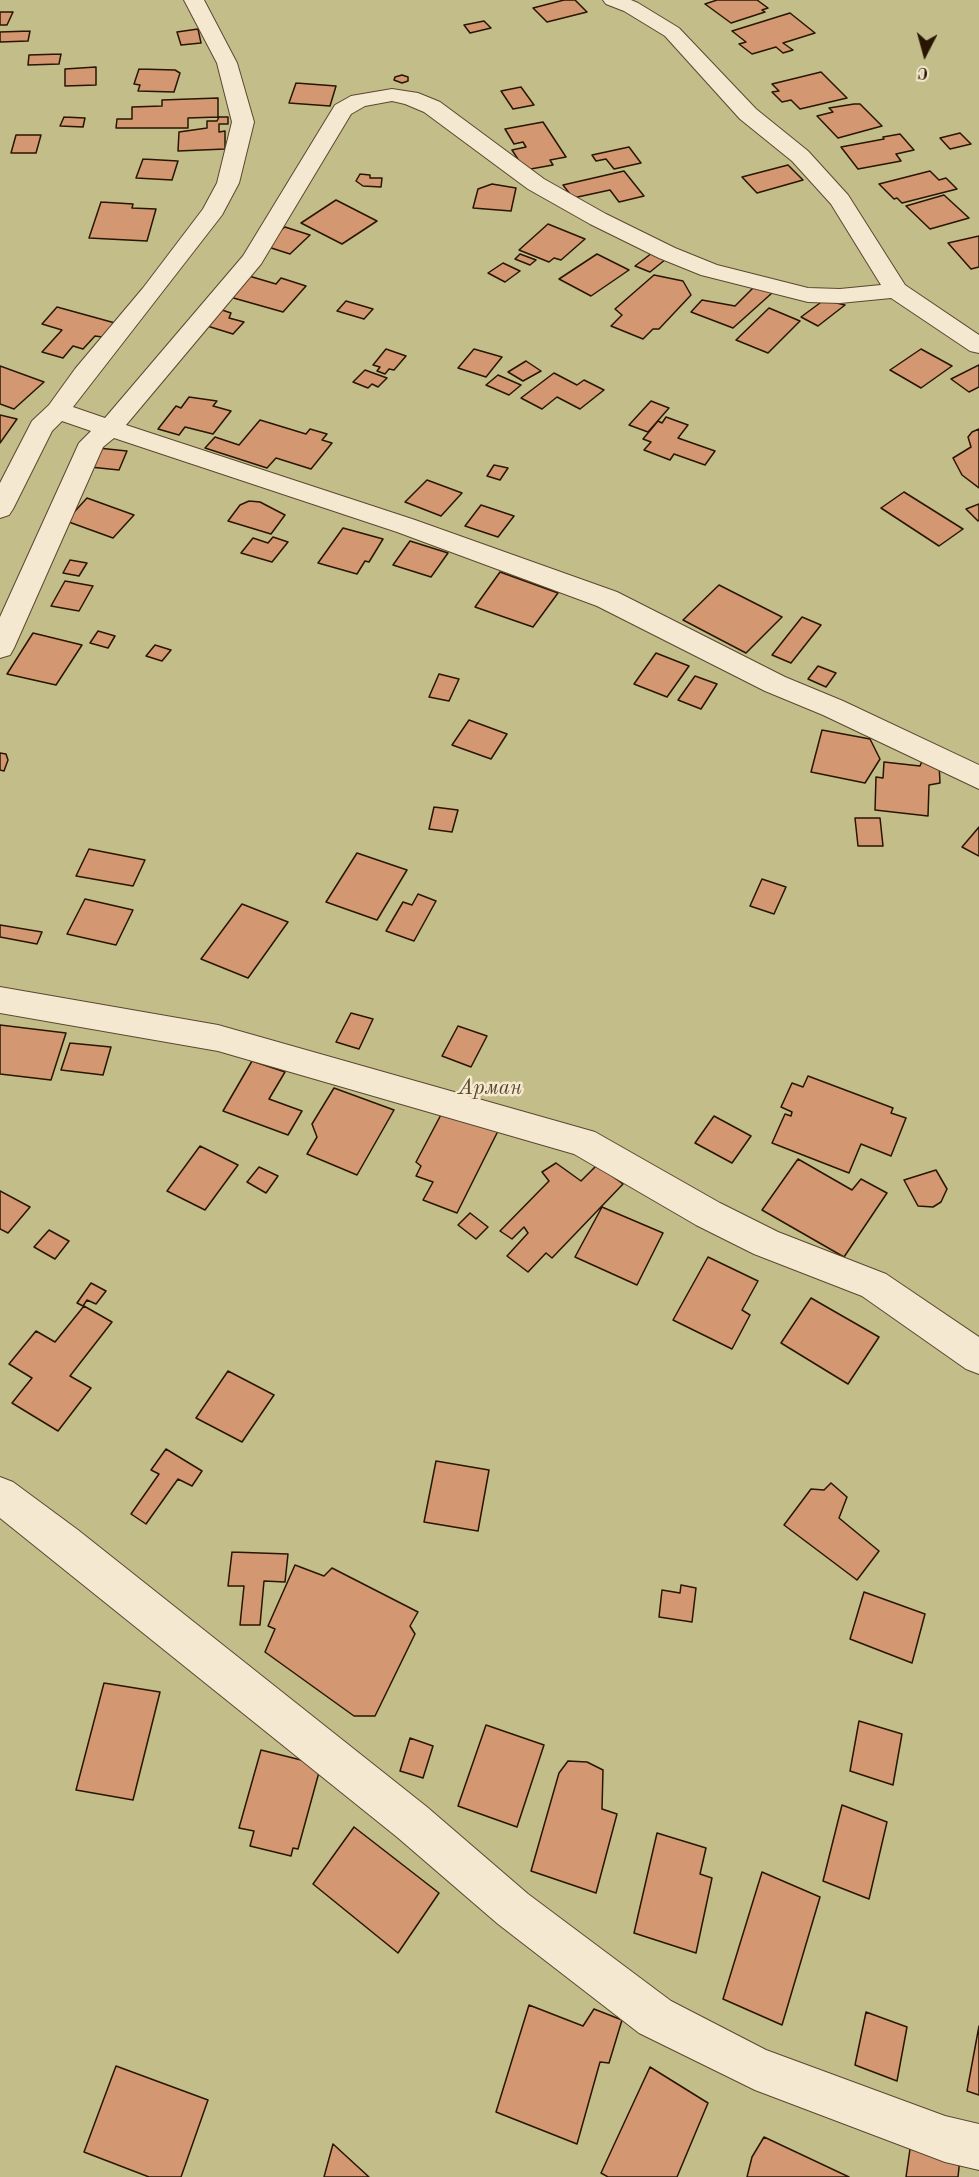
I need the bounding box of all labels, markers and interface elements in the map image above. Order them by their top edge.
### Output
north arrow [895,24,955,84]
text: С [917,63,929,80]
park label: Арман [458,1075,522,1101]

